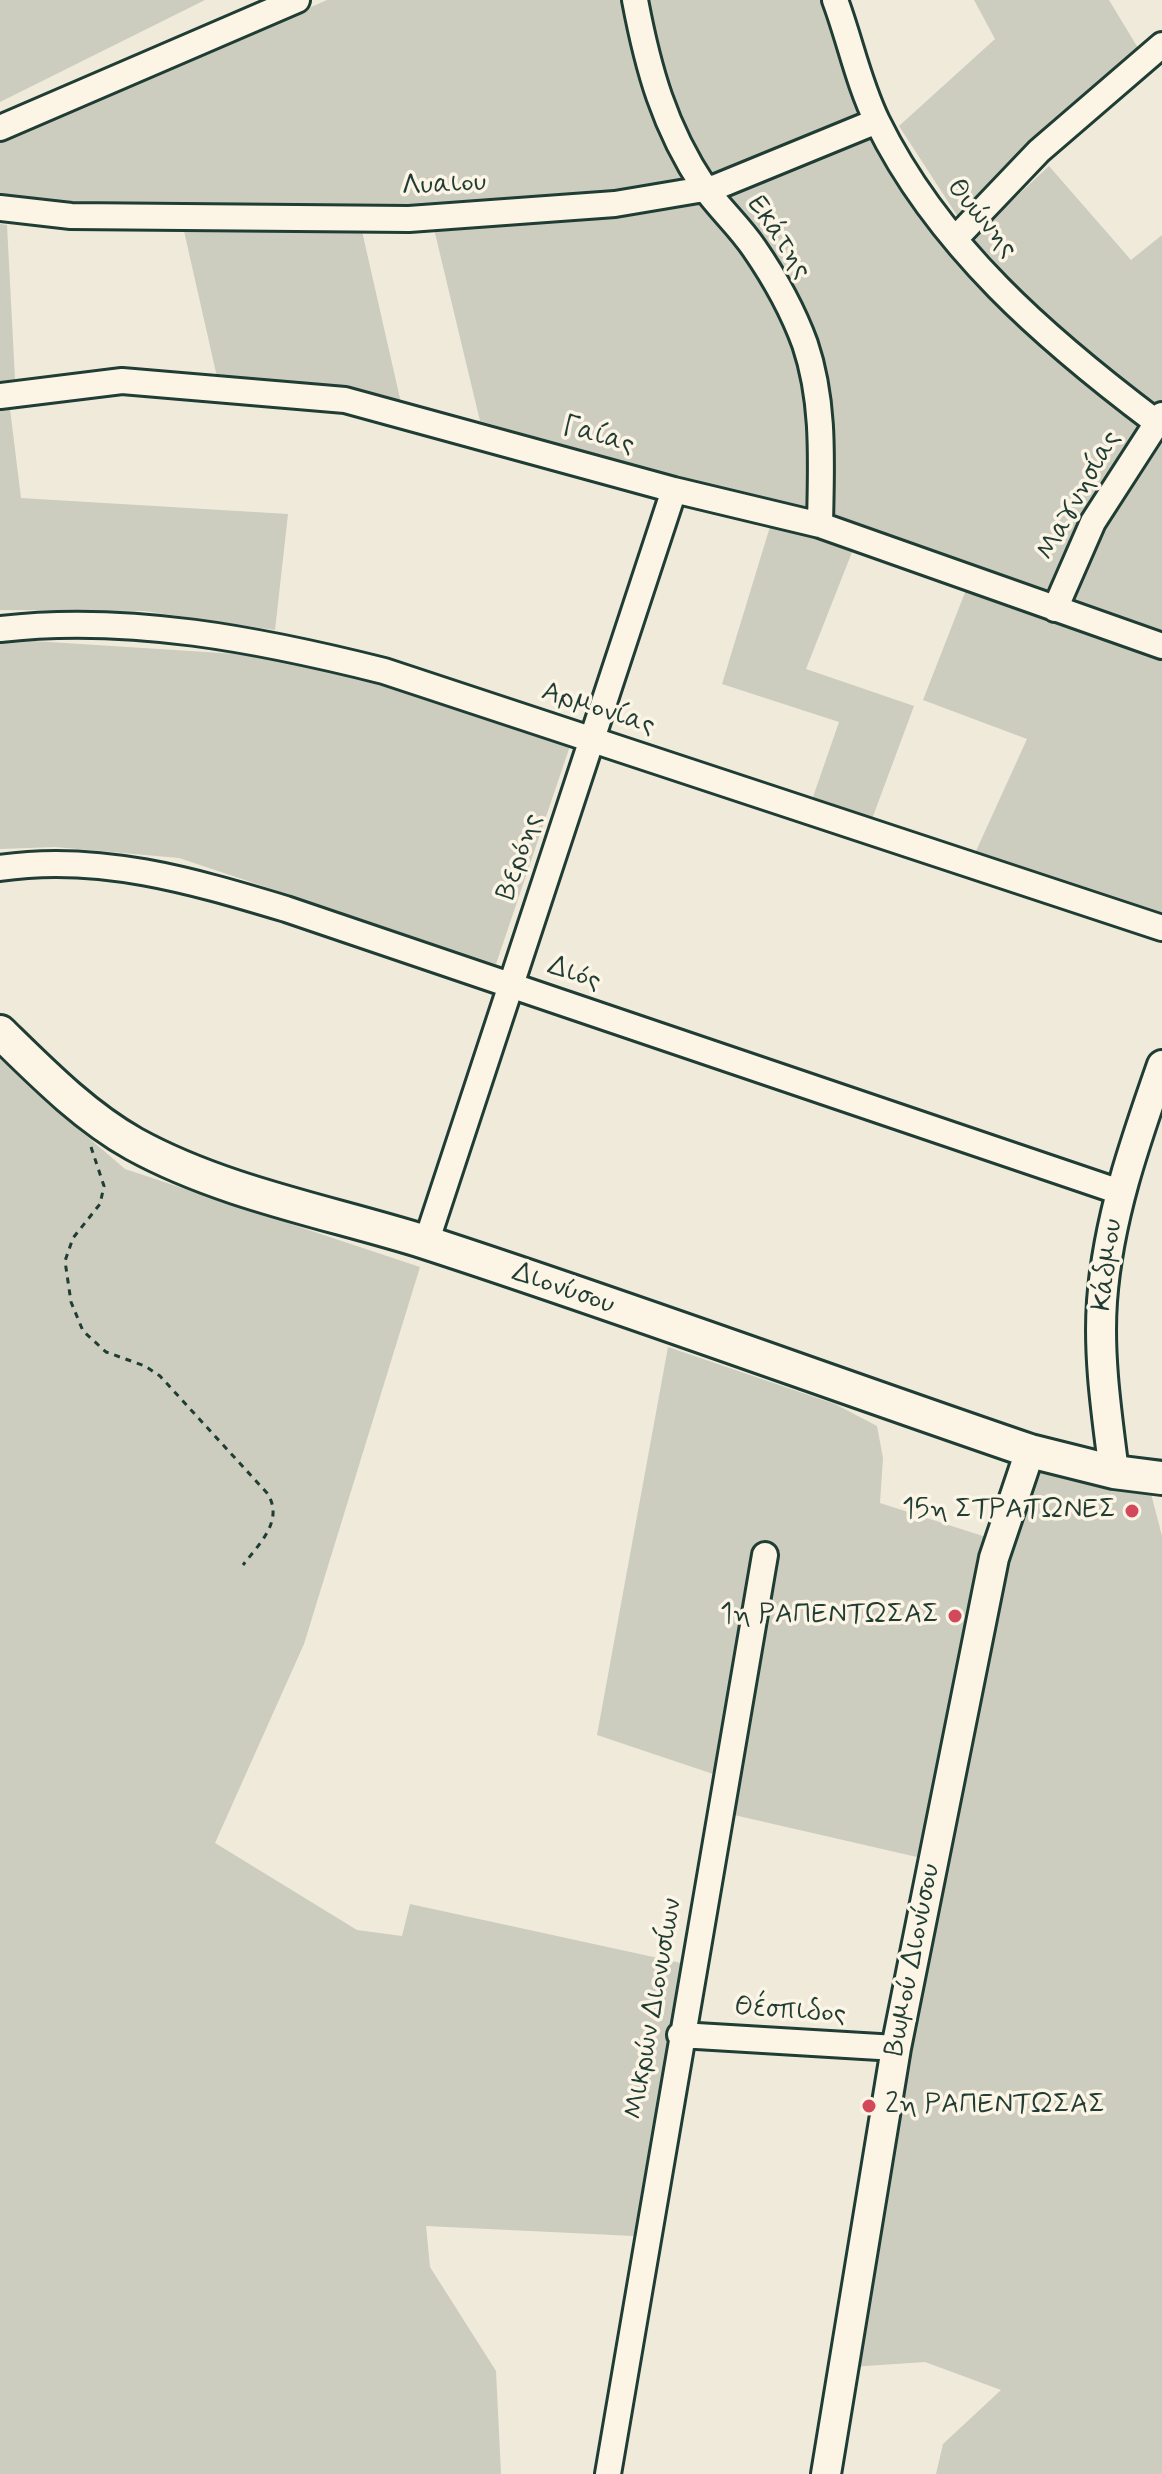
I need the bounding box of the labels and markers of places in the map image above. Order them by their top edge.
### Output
place label: 15η ΣΤΡΑΤΩΝΕΣ [902,1494,1116,1528]
marker: 15η ΣΤΡΑΤΩΝΕΣ [1123,1502,1141,1520]
place label: 1η ΡΑΠΕΝΤΩΣΑΣ [720,1599,939,1633]
marker: 1η ΡΑΠΕΝΤΩΣΑΣ [946,1607,964,1625]
place label: 2η ΡΑΠΕΝΤΩΣΑΣ [885,2089,1105,2123]
marker: 2η ΡΑΠΕΝΤΩΣΑΣ [860,2097,878,2115]

